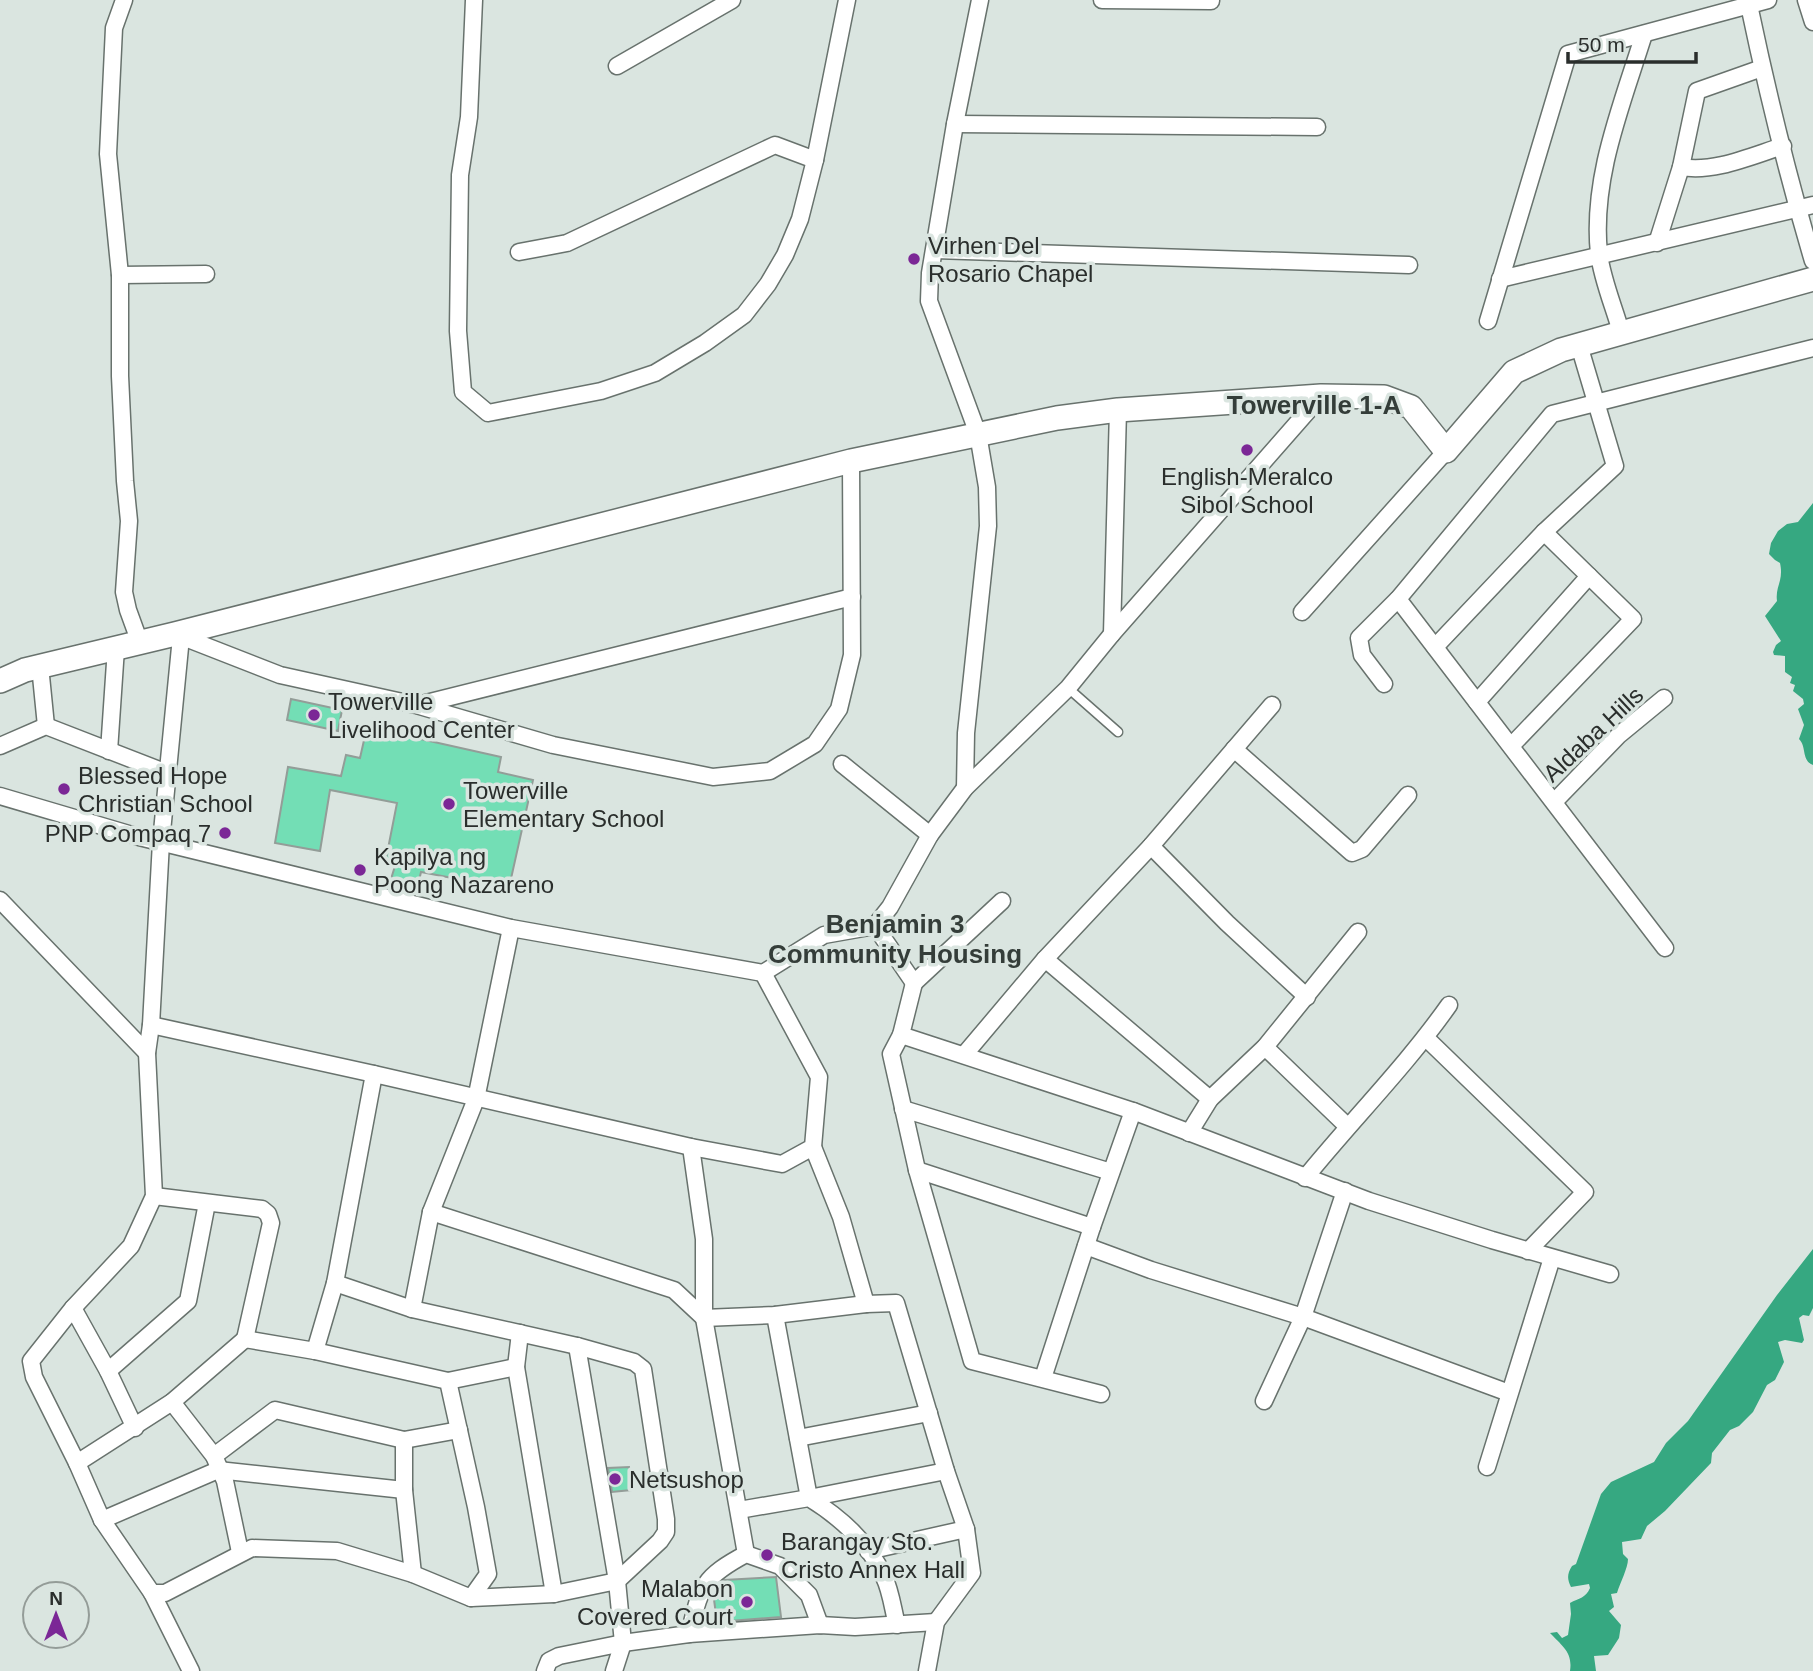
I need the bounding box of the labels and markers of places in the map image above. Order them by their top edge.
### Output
place label: Virhen Del Rosario Chapel [928,232,1093,287]
marker: Virhen Del Rosario Chapel [906,251,922,267]
marker: English-Meralco Sibol School [1239,442,1255,458]
place label: English-Meralco Sibol School [1161,463,1333,518]
place label: Towerville Livelihood Center [328,688,515,743]
marker: Towerville Livelihood Center [306,707,322,723]
place label: Blessed Hope Christian School [78,762,253,817]
place label: Towerville Elementary School [463,777,664,832]
marker: Blessed Hope Christian School [56,781,72,797]
marker: Towerville Elementary School [441,796,457,812]
place label: PNP Compaq 7 [45,820,211,847]
marker: PNP Compaq 7 [217,825,233,841]
place label: Kapilya ng Poong Nazareno [374,843,554,898]
marker: Kapilya ng Poong Nazareno [352,862,368,878]
place label: Netsushop [629,1466,744,1493]
marker: Netsushop [607,1471,623,1487]
place label: Barangay Sto. Cristo Annex Hall [781,1528,965,1583]
marker: Barangay Sto. Cristo Annex Hall [759,1547,775,1563]
place label: Malabon Covered Court [577,1575,733,1630]
marker: Malabon Covered Court [739,1594,755,1610]

